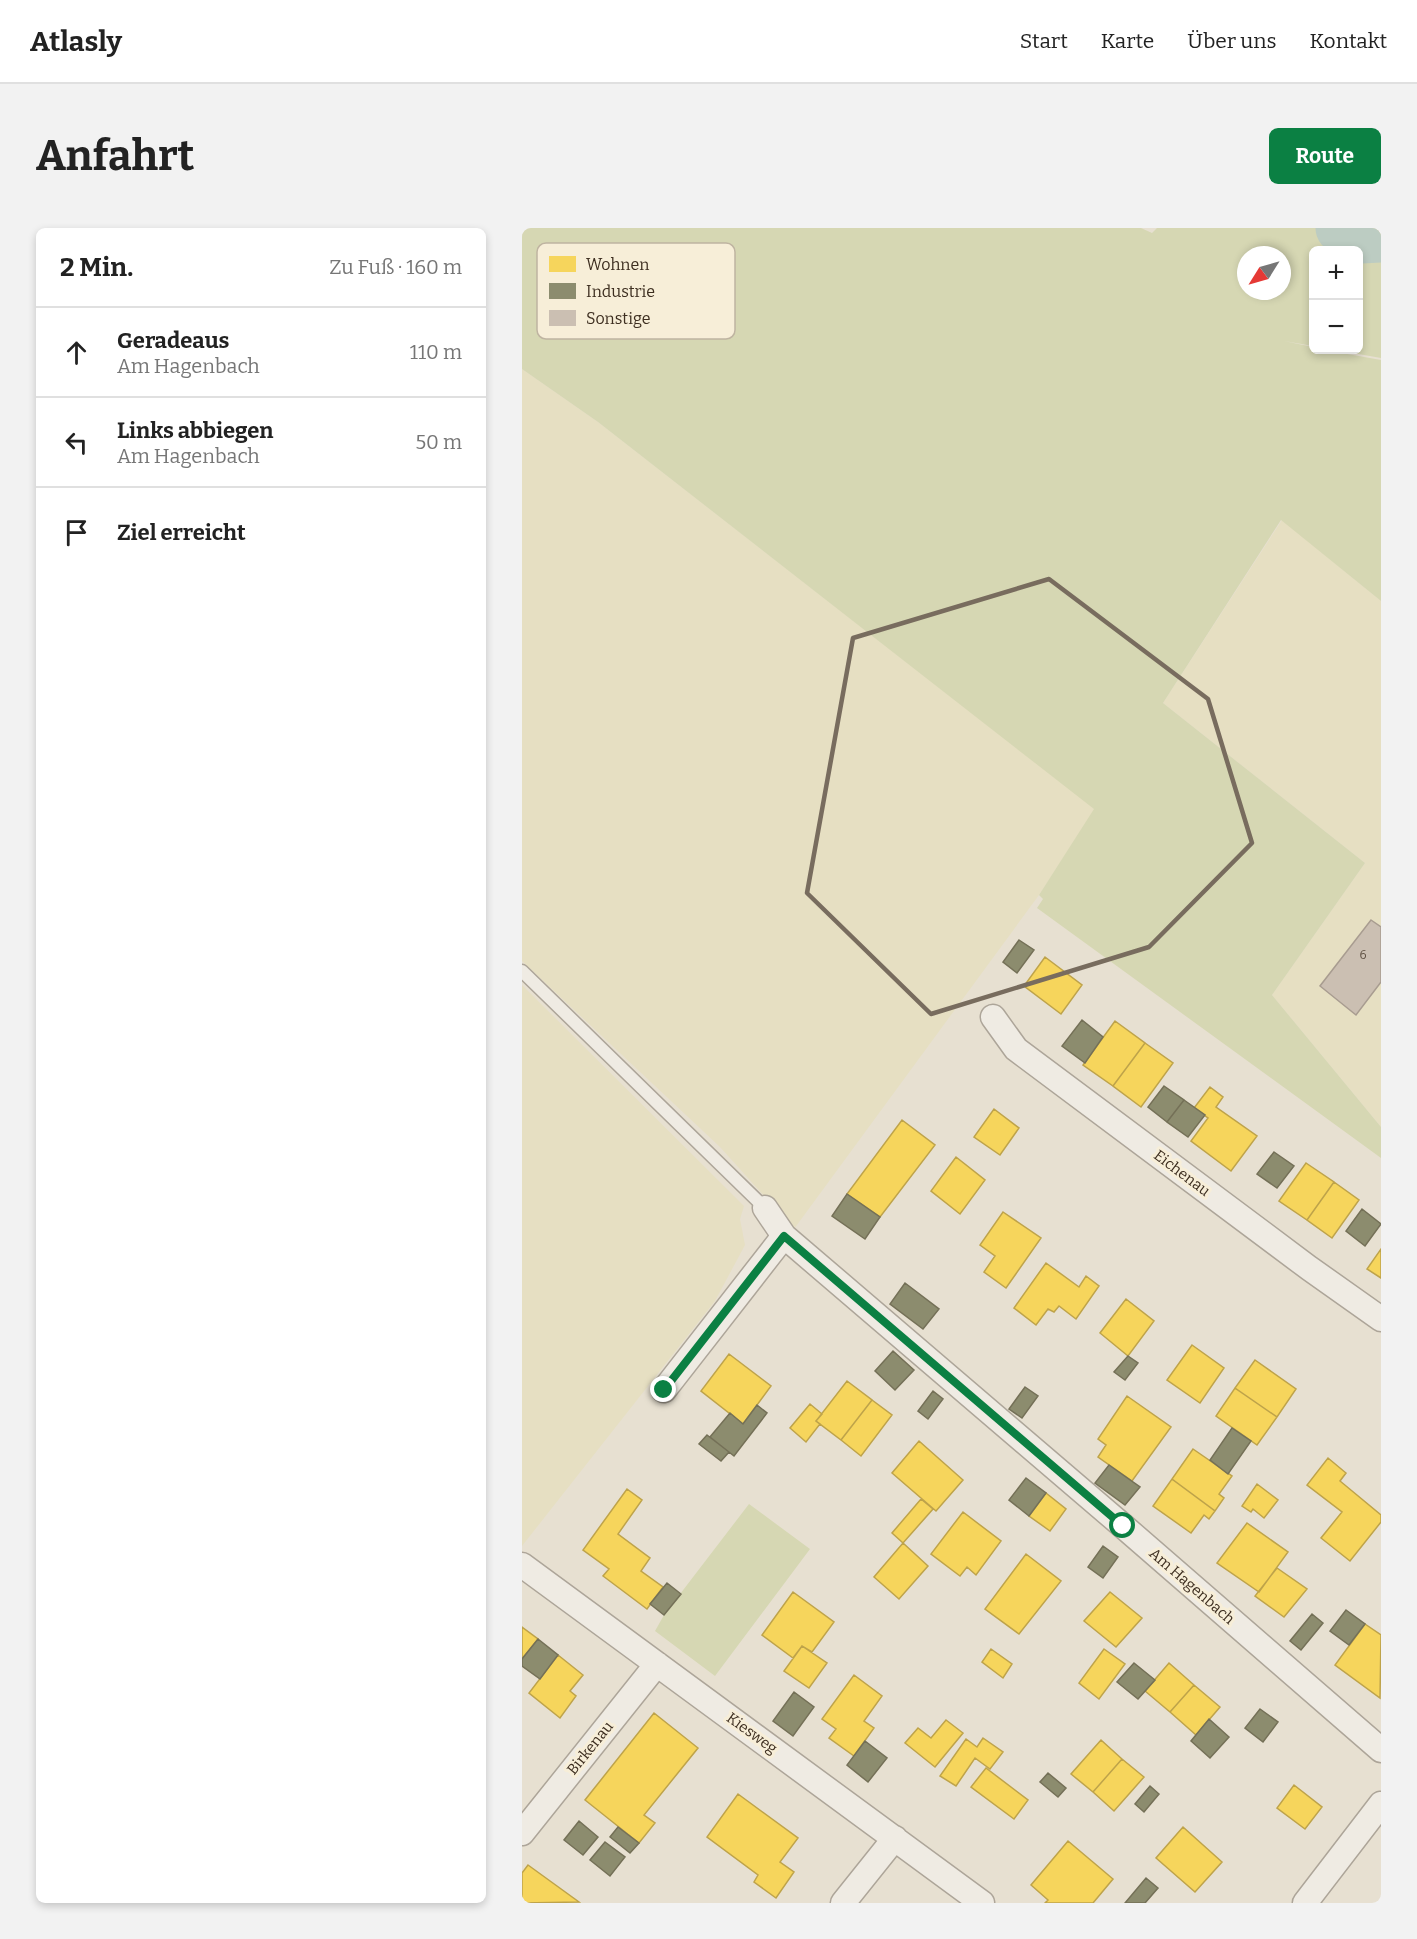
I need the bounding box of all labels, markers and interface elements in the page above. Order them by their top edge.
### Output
text: Atlasly [30,25,122,58]
text: Start [1020,28,1068,54]
text: Karte [1101,28,1154,54]
text: Über uns [1187,28,1277,54]
text: Kontakt [1310,28,1387,54]
button: Route [1269,128,1381,184]
text: Anfahrt [36,131,194,181]
legend [537,243,735,339]
north arrow [1237,246,1291,300]
map controls [1309,246,1363,354]
button: + [1309,246,1363,300]
text: 2 Min. [60,252,133,283]
text: Zu Fuß · 160 m [329,255,462,279]
text: Wohnen [586,255,649,274]
text: Industrie [586,282,655,301]
button: − [1309,300,1363,354]
text: Sonstige [586,309,650,328]
text: Geradeaus [117,327,229,354]
icon: ahead [60,336,93,369]
text: 110 m [410,340,462,364]
text: Am Hagenbach [117,354,260,378]
text: Links abbiegen [117,417,274,444]
icon: left [60,426,93,459]
text: 50 m [415,430,462,454]
text: Am Hagenbach [117,444,260,468]
icon: arrive [60,516,93,549]
text: Ziel erreicht [117,519,246,546]
house number: 6 [1359,948,1367,962]
street label: Eichenau [1150,1146,1214,1200]
route end [650,1376,676,1402]
route start [1109,1512,1135,1538]
street label: Am Hagenbach [1146,1544,1239,1628]
street label: Kiesweg [723,1709,781,1757]
street label: Birkenau [563,1718,617,1778]

